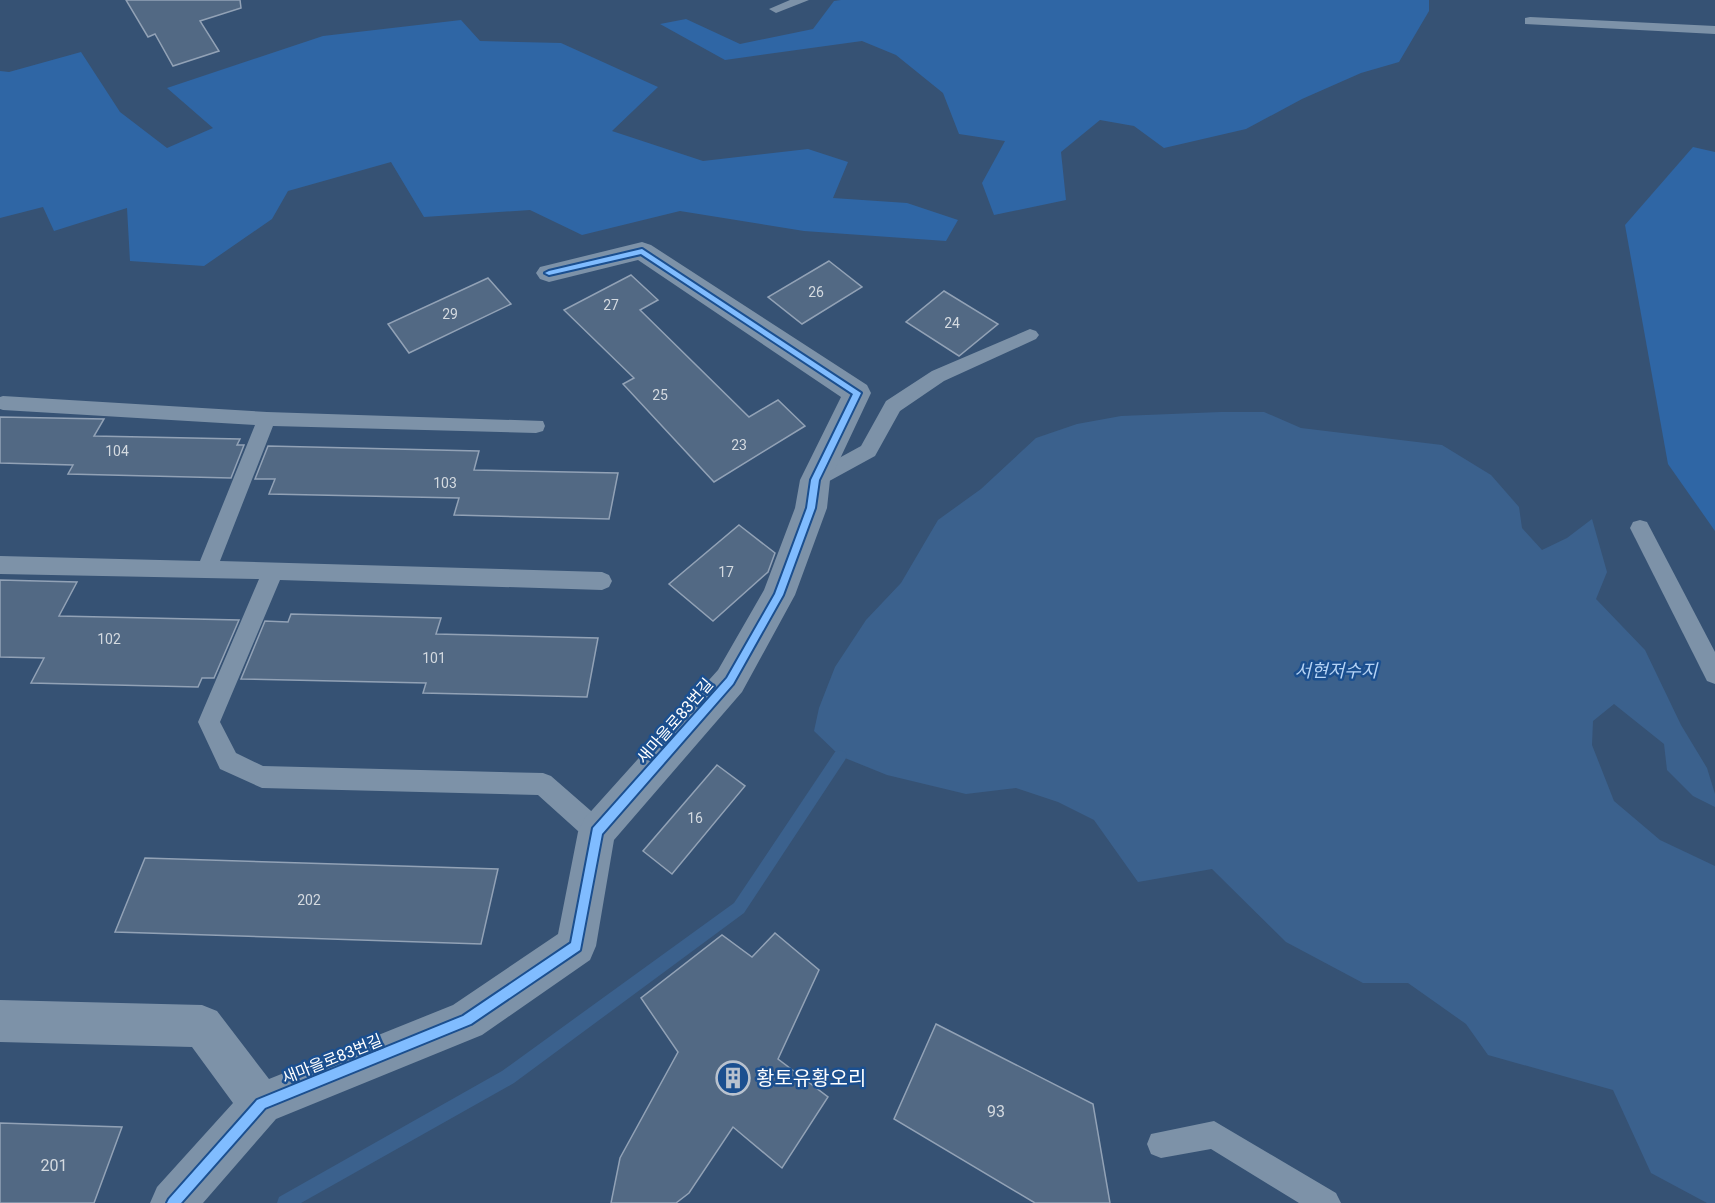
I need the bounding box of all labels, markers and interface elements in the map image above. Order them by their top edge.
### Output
house number: 26 [808,284,824,300]
house number: 27 [603,297,619,313]
house number: 29 [442,306,458,322]
house number: 24 [944,315,960,331]
house number: 25 [652,387,668,403]
house number: 23 [731,437,747,453]
house number: 104 [105,443,129,459]
house number: 103 [433,475,457,491]
house number: 17 [718,564,734,580]
house number: 102 [97,631,121,647]
house number: 101 [422,650,446,666]
water label: 서현저수지 [1295,660,1379,681]
street label: 새마을로83번길 [633,675,717,767]
house number: 16 [687,810,703,826]
house number: 202 [297,892,321,908]
street label: 새마을로83번길 [279,1030,385,1088]
building icon: 황토유황오리 [715,1060,751,1096]
place label: 황토유황오리 [756,1066,866,1090]
house number: 93 [987,1102,1005,1121]
house number: 201 [41,1156,67,1175]

